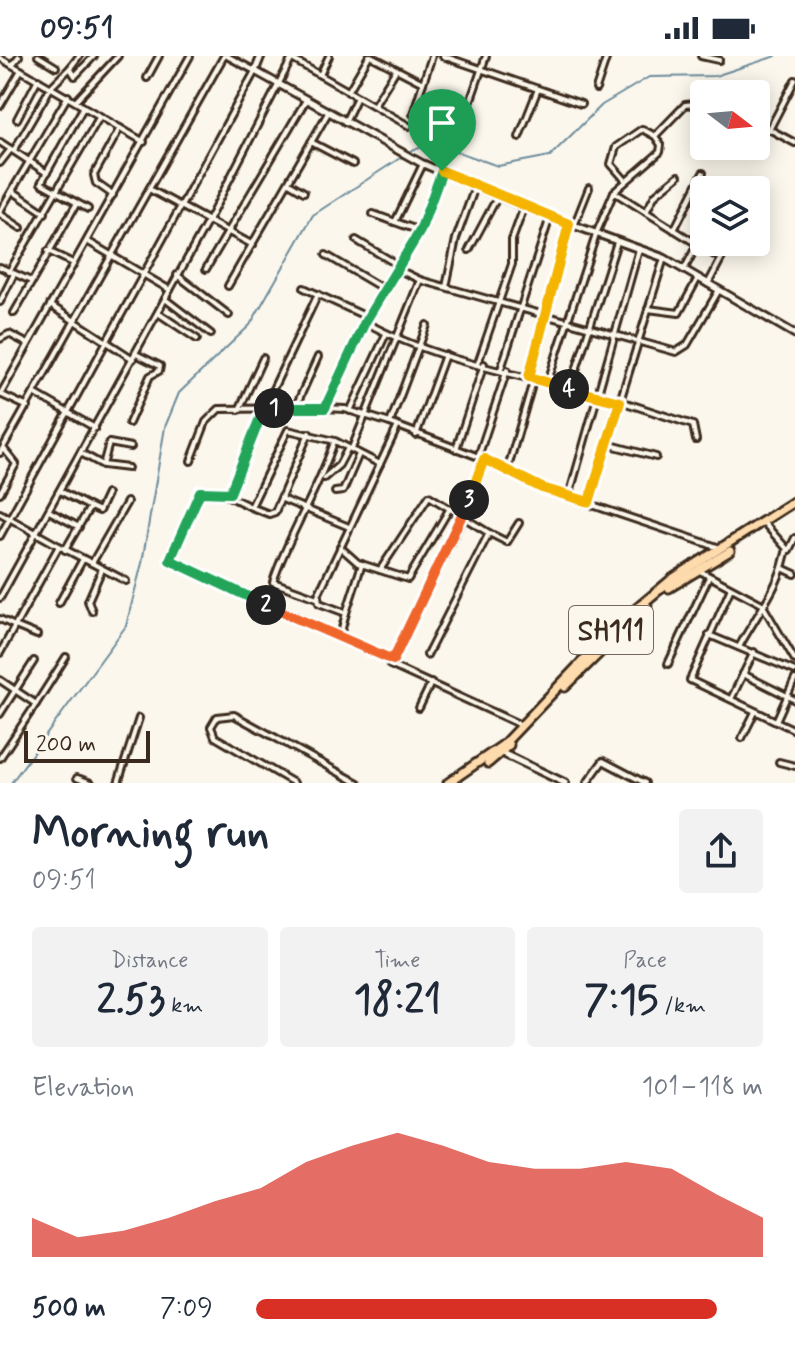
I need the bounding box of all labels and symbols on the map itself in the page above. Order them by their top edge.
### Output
north arrow [690,80,770,160]
pin [408,89,476,171]
pin: 4 [549,369,589,409]
pin: 1 [254,388,294,428]
pin: 3 [449,480,489,520]
pin: 2 [246,585,286,625]
road number: SH111 [569,606,653,654]
scale bar [24,727,150,763]

